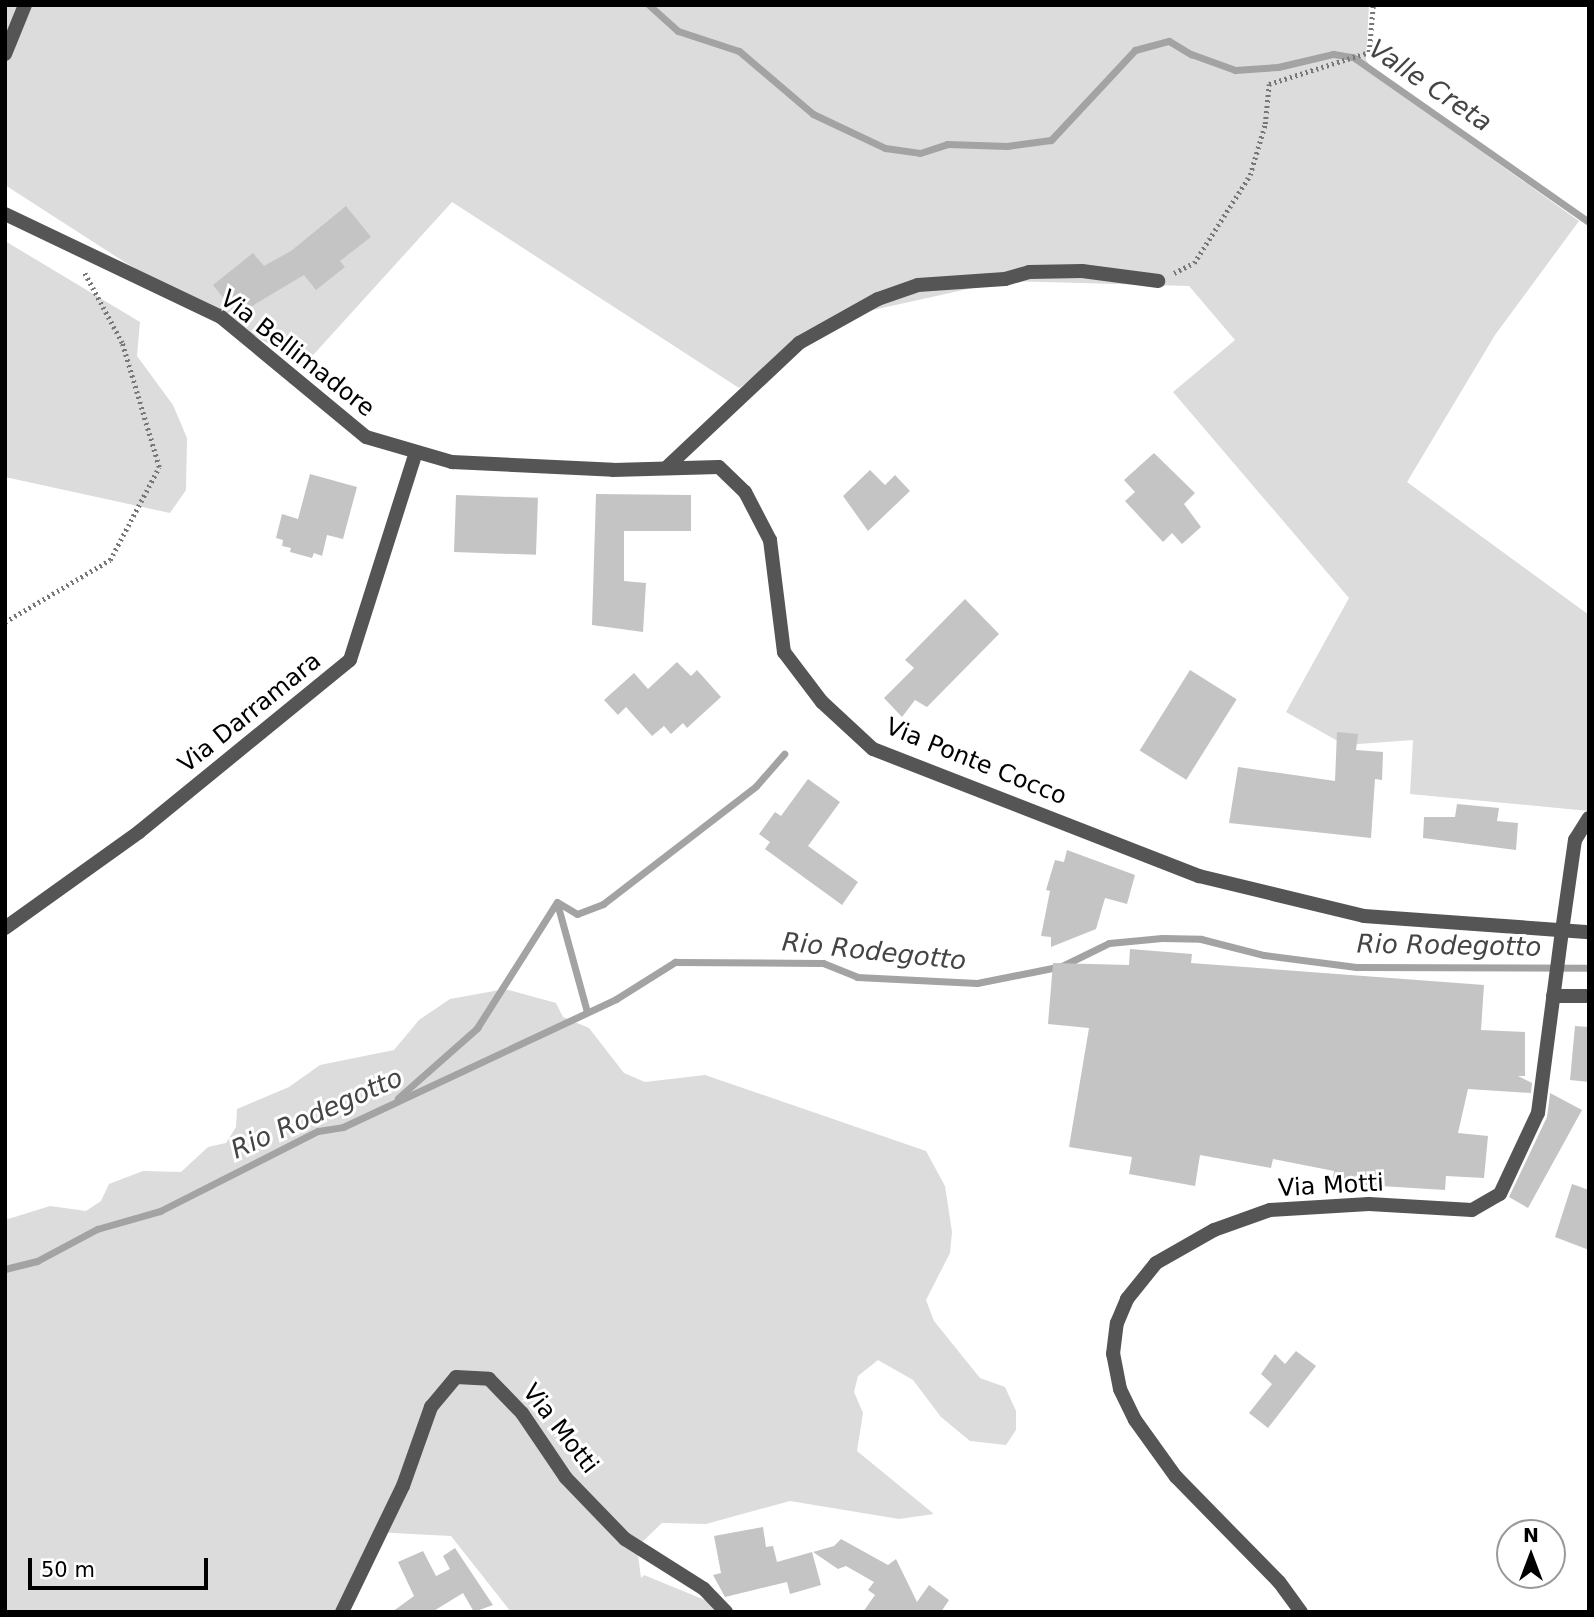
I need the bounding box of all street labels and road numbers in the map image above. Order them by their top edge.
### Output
street label: Via Bellimadore [214,285,380,423]
street label: Via Darramara [173,647,327,779]
street label: Via Ponte Cocco [881,713,1071,811]
street label: Via Motti [1277,1169,1385,1203]
street label: Via Motti [516,1378,604,1480]

